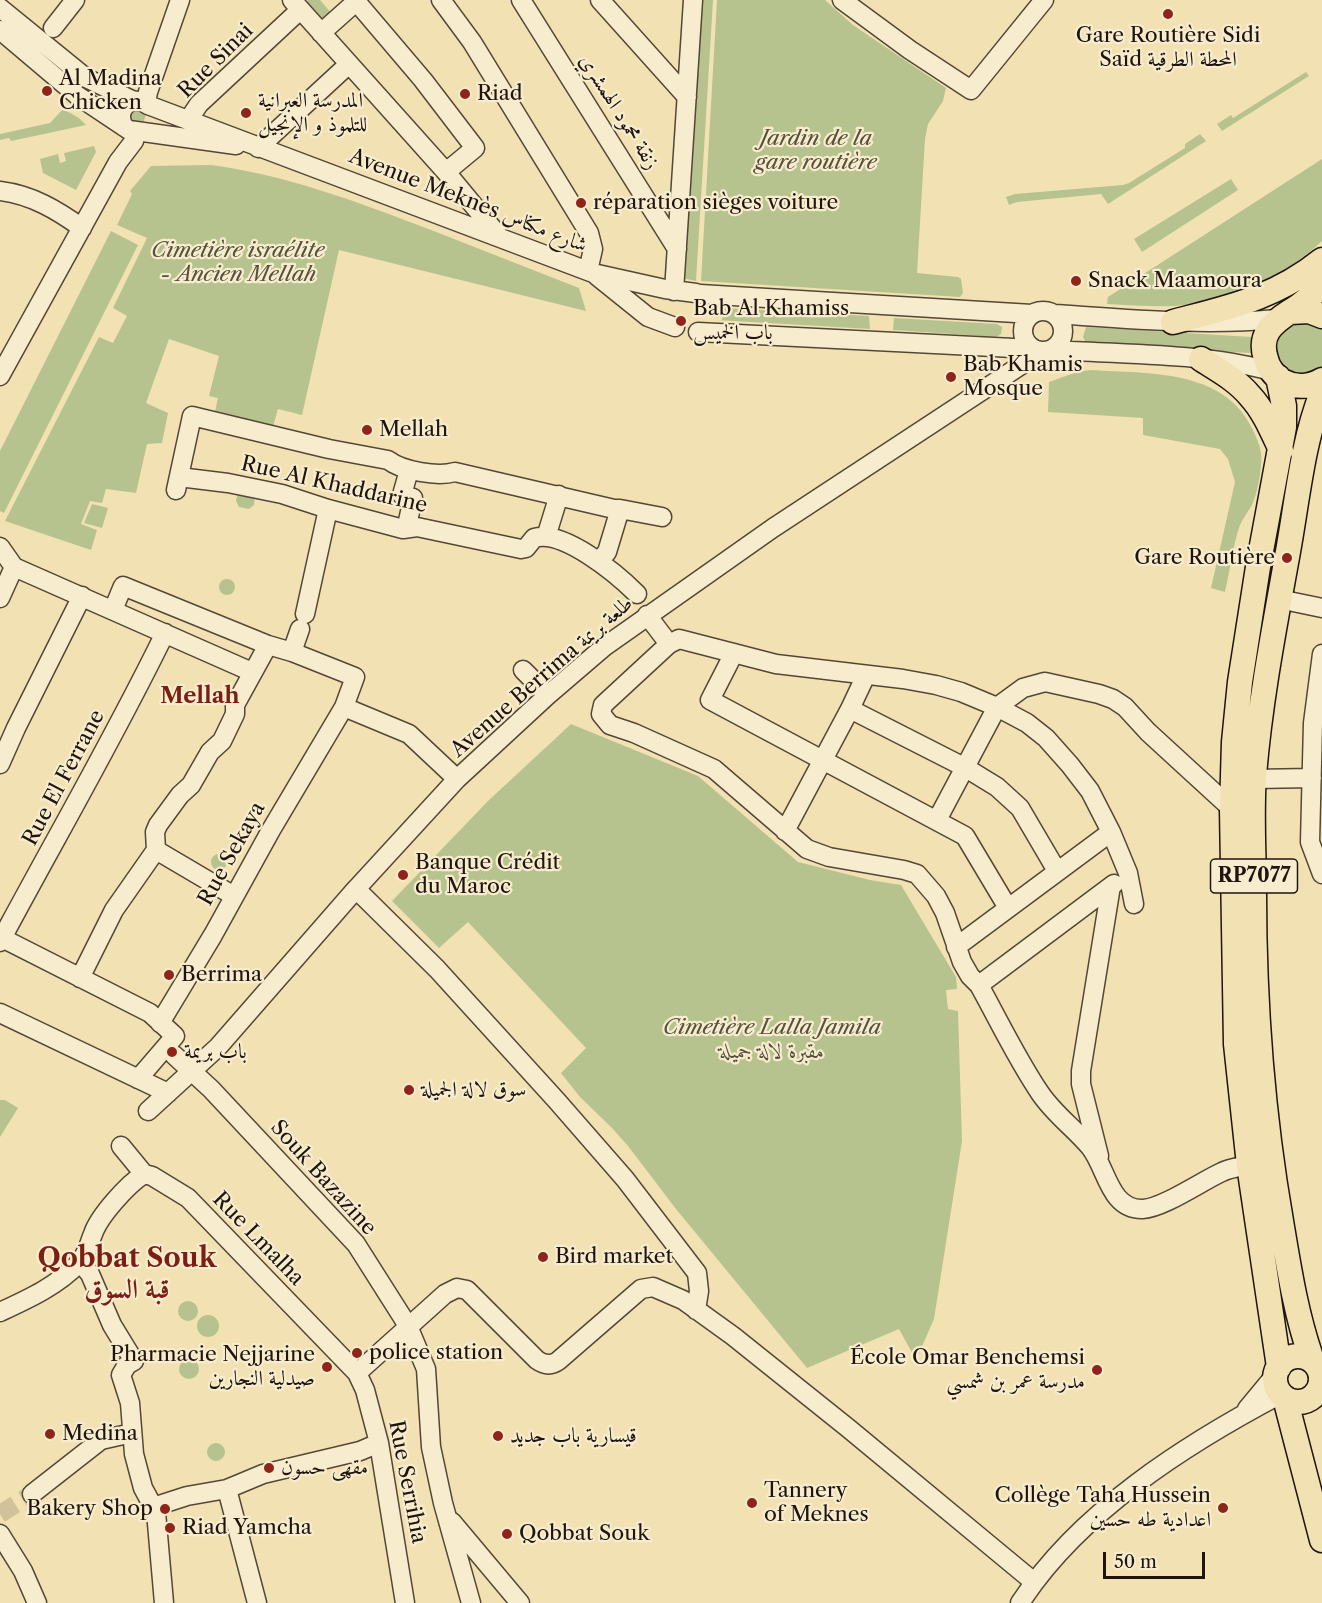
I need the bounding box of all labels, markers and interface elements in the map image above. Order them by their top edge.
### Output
marker: Gare Routière Sidi Saïd المحطة الطرقية [1161,7,1175,21]
street label: Rue Sinai [173,18,259,104]
place label: Gare Routière Sidi Saïd المحطة الطرقية [1076,23,1260,73]
street label: زنقة محمود الهمشري [574,50,664,174]
place label: Al Madina Chicken [59,66,162,116]
place label: Riad [477,81,523,107]
marker: Al Madina Chicken [40,84,54,98]
marker: Riad [458,87,472,101]
place label: المدرسة العبرانية للتلموذ و الإنجيل [258,88,367,138]
marker: المدرسة العبرانية للتلموذ و الإنجيل [239,106,253,120]
park label: Jardin de la gare routière [755,126,877,176]
street label: Avenue Meknès شارع مكناس [345,144,591,258]
place label: réparation sièges voiture [593,190,838,216]
marker: réparation sièges voiture [574,196,588,210]
park label: Cimetière israélite - Ancien Mellah [151,238,325,288]
place label: Snack Maamoura [1088,268,1262,294]
marker: Snack Maamoura [1069,274,1083,288]
place label: Bab Al Khamiss باب الخميس [693,296,849,346]
marker: Bab Al Khamiss باب الخميس [674,314,688,328]
place label: Bab Khamis Mosque [963,352,1083,402]
marker: Bab Khamis Mosque [944,370,958,384]
place label: Mellah [379,417,448,443]
marker: Mellah [360,423,374,437]
street label: Rue Al Khaddarine [238,451,430,519]
place label: Gare Routière [1134,545,1275,571]
marker: Gare Routière [1280,551,1294,565]
street label: Avenue Berrima طلعة بريمة [446,591,638,763]
district label: Mellah [160,684,240,710]
street label: Rue El Ferrane [18,706,110,850]
street label: Rue Sekaya [193,798,271,910]
place label: Banque Crédit du Maroc [415,850,560,900]
road number: RP7077 [1210,859,1298,893]
marker: Banque Crédit du Maroc [396,868,410,882]
place label: Berrima [181,962,262,988]
marker: Berrima [162,968,176,982]
park label: Cimetière Lalla Jamila مقبرة لالة جميلة [663,1015,881,1065]
place label: باب بريمة [184,1039,247,1065]
marker: باب بريمة [165,1045,179,1059]
place label: سوق لالة الجميلة [421,1077,526,1103]
marker: سوق لالة الجميلة [402,1083,416,1097]
street label: Souk Bazazine [265,1115,381,1241]
street label: Rue Lmalha [207,1187,309,1291]
district label: Qobbat Souk قبة السوق [38,1243,216,1306]
place label: Bird market [555,1244,673,1270]
marker: Bird market [536,1250,550,1264]
place label: police station [369,1340,503,1366]
place label: Pharmacie Nejjarine صيدلية النجارين [110,1342,315,1392]
place label: École Omar Benchemsi مدرسة عمر بن شمسي [850,1345,1085,1395]
marker: police station [350,1346,364,1360]
marker: Pharmacie Nejjarine صيدلية النجارين [320,1360,334,1374]
marker: École Omar Benchemsi مدرسة عمر بن شمسي [1090,1363,1104,1377]
street label: Rue Serrihia [383,1418,431,1546]
place label: Medina [62,1421,138,1447]
place label: قيسارية باب جديد [510,1423,637,1449]
marker: Medina [43,1427,57,1441]
marker: قيسارية باب جديد [491,1429,505,1443]
place label: مقهى حسون [281,1455,368,1481]
marker: مقهى حسون [262,1461,276,1475]
place label: Tannery of Meknes [764,1478,869,1528]
place label: Collège Taha Hussein اعدادية طه حسين [995,1483,1211,1533]
place label: Bakery Shop [26,1496,153,1522]
marker: Tannery of Meknes [745,1496,759,1510]
marker: Collège Taha Hussein اعدادية طه حسين [1216,1501,1230,1515]
marker: Bakery Shop [158,1502,172,1516]
place label: Riad Yamcha [182,1515,312,1541]
marker: Riad Yamcha [163,1521,177,1535]
place label: Qobbat Souk [519,1521,649,1547]
marker: Qobbat Souk [500,1527,514,1541]
scale bar [1106,1540,1208,1578]
text: 50 m [1114,1551,1157,1573]

